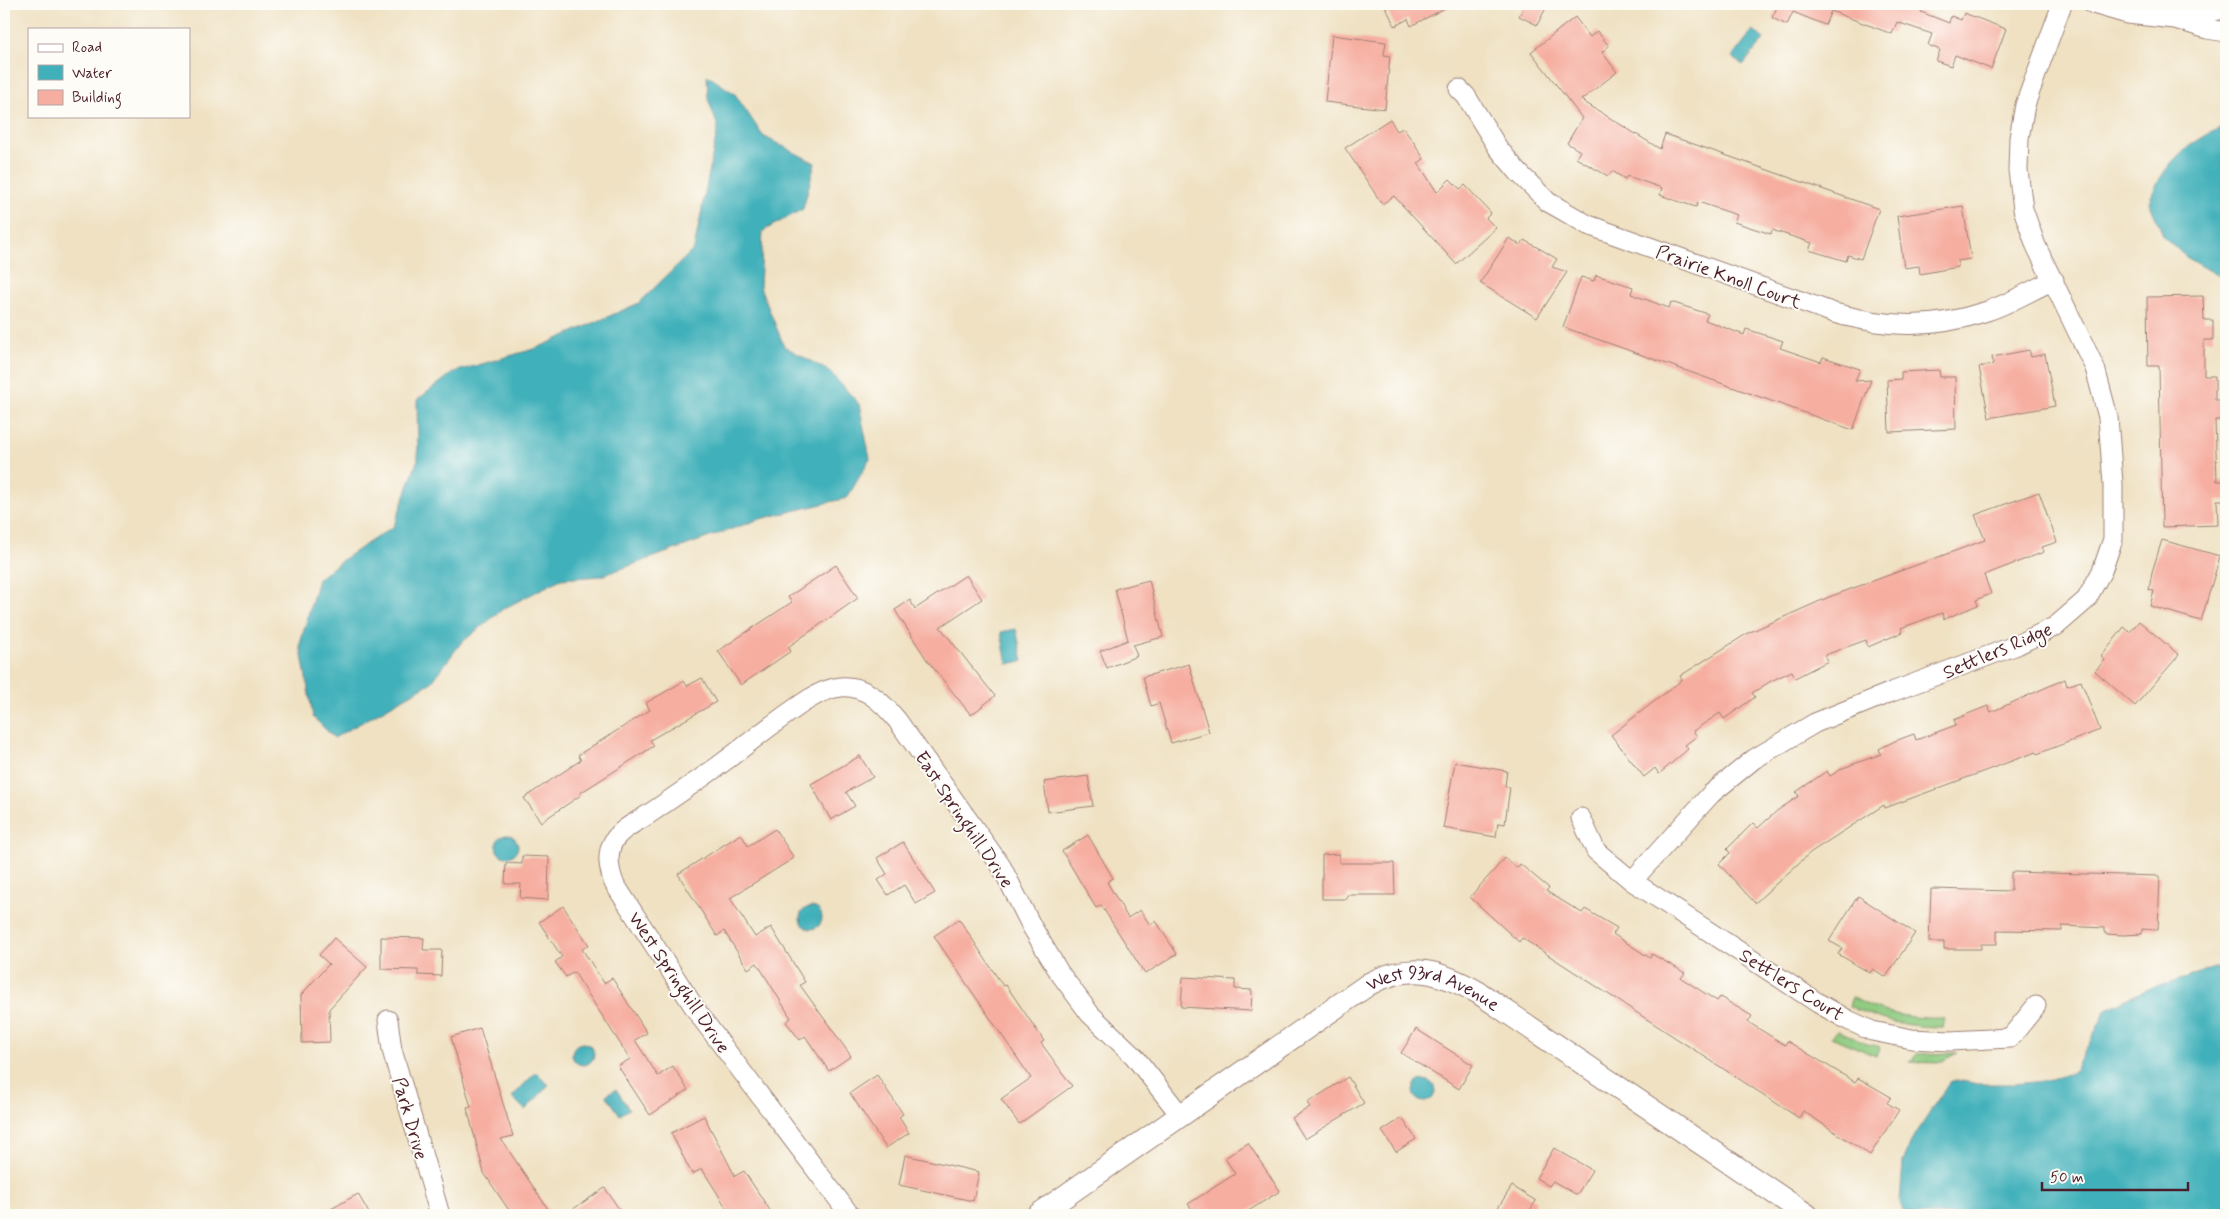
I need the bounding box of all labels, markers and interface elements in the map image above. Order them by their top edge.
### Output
legend [28,28,190,118]
text: Road [72,38,102,58]
text: Water [72,64,112,84]
text: Building [72,88,122,109]
street label: Prairie Knoll Court [1652,240,1805,315]
street label: Settlers Ridge [1939,617,2057,687]
street label: East Springhill Drive [906,747,1019,895]
street label: West Springhill Drive [620,907,735,1060]
street label: Settlers Court [1734,943,1848,1027]
street label: West 93rd Avenue [1362,960,1504,1018]
street label: Park Drive [386,1074,433,1163]
scale bar [2042,1159,2189,1191]
text: 50 m [2050,1168,2084,1188]

